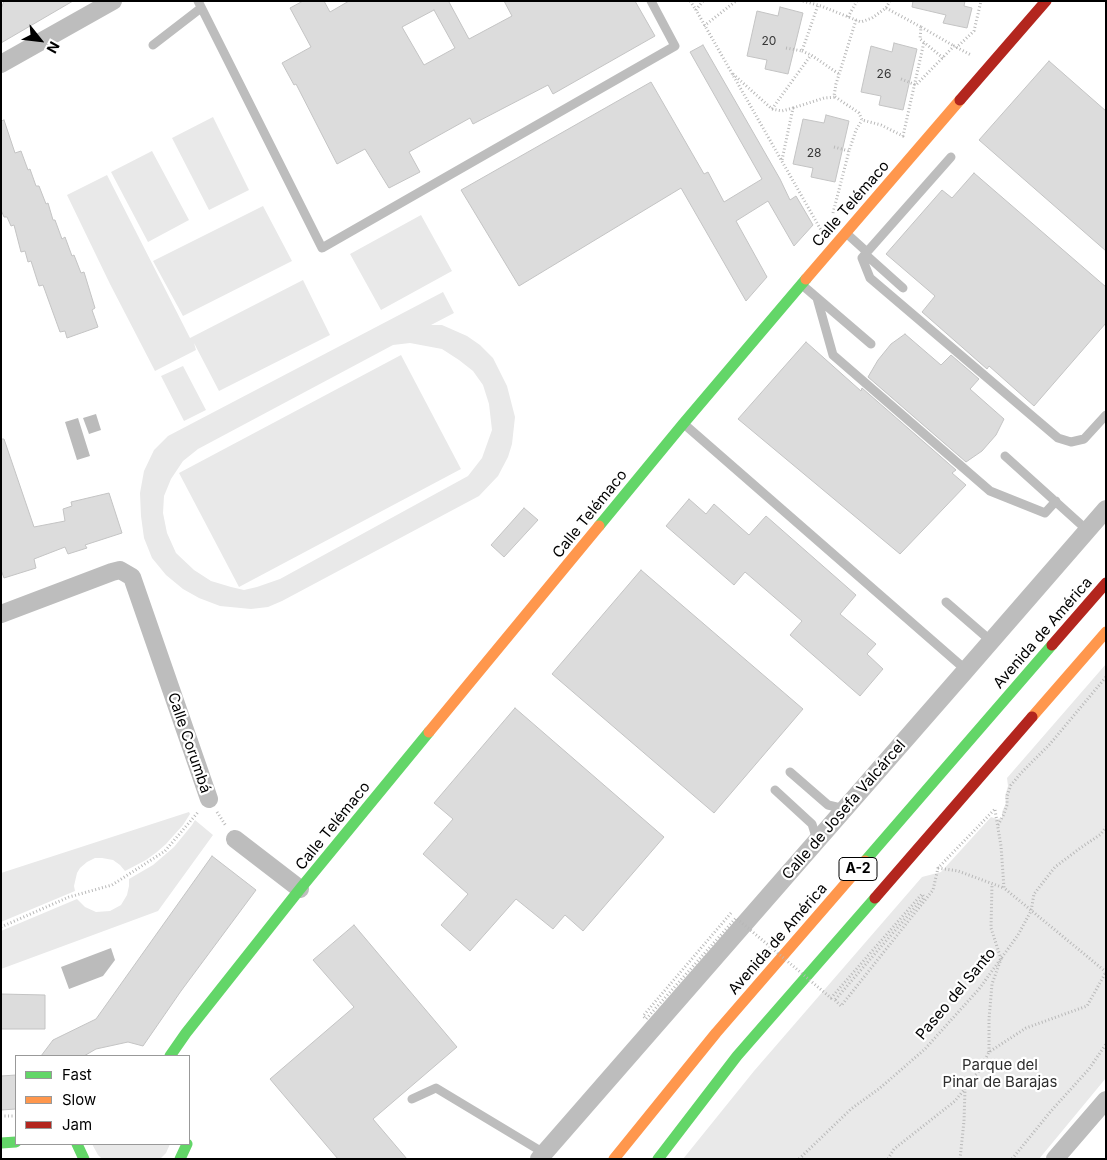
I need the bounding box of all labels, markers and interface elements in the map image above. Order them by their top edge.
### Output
north arrow [15,15,65,65]
house number: 20 [762,34,776,48]
text: N [44,39,64,56]
house number: 26 [877,67,891,81]
house number: 28 [807,146,821,160]
street label: Calle Telémaco [809,157,893,251]
street label: Calle Telémaco [549,466,631,562]
street label: Avenida de América [990,574,1096,692]
street label: Calle Corumbá [163,690,215,796]
street label: Calle de Josefa Valcárcel [778,737,910,883]
street label: Calle Telémaco [292,778,374,874]
road number: A-2 [839,858,877,881]
street label: Avenida de América [725,880,831,998]
street label: Paseo del Santo [912,944,1000,1044]
legend [15,1055,190,1145]
park label: Parque del Pinar de Barajas [943,1056,1057,1091]
text: Fast [62,1065,92,1084]
text: Slow [62,1090,96,1109]
text: Jam [62,1115,92,1134]

